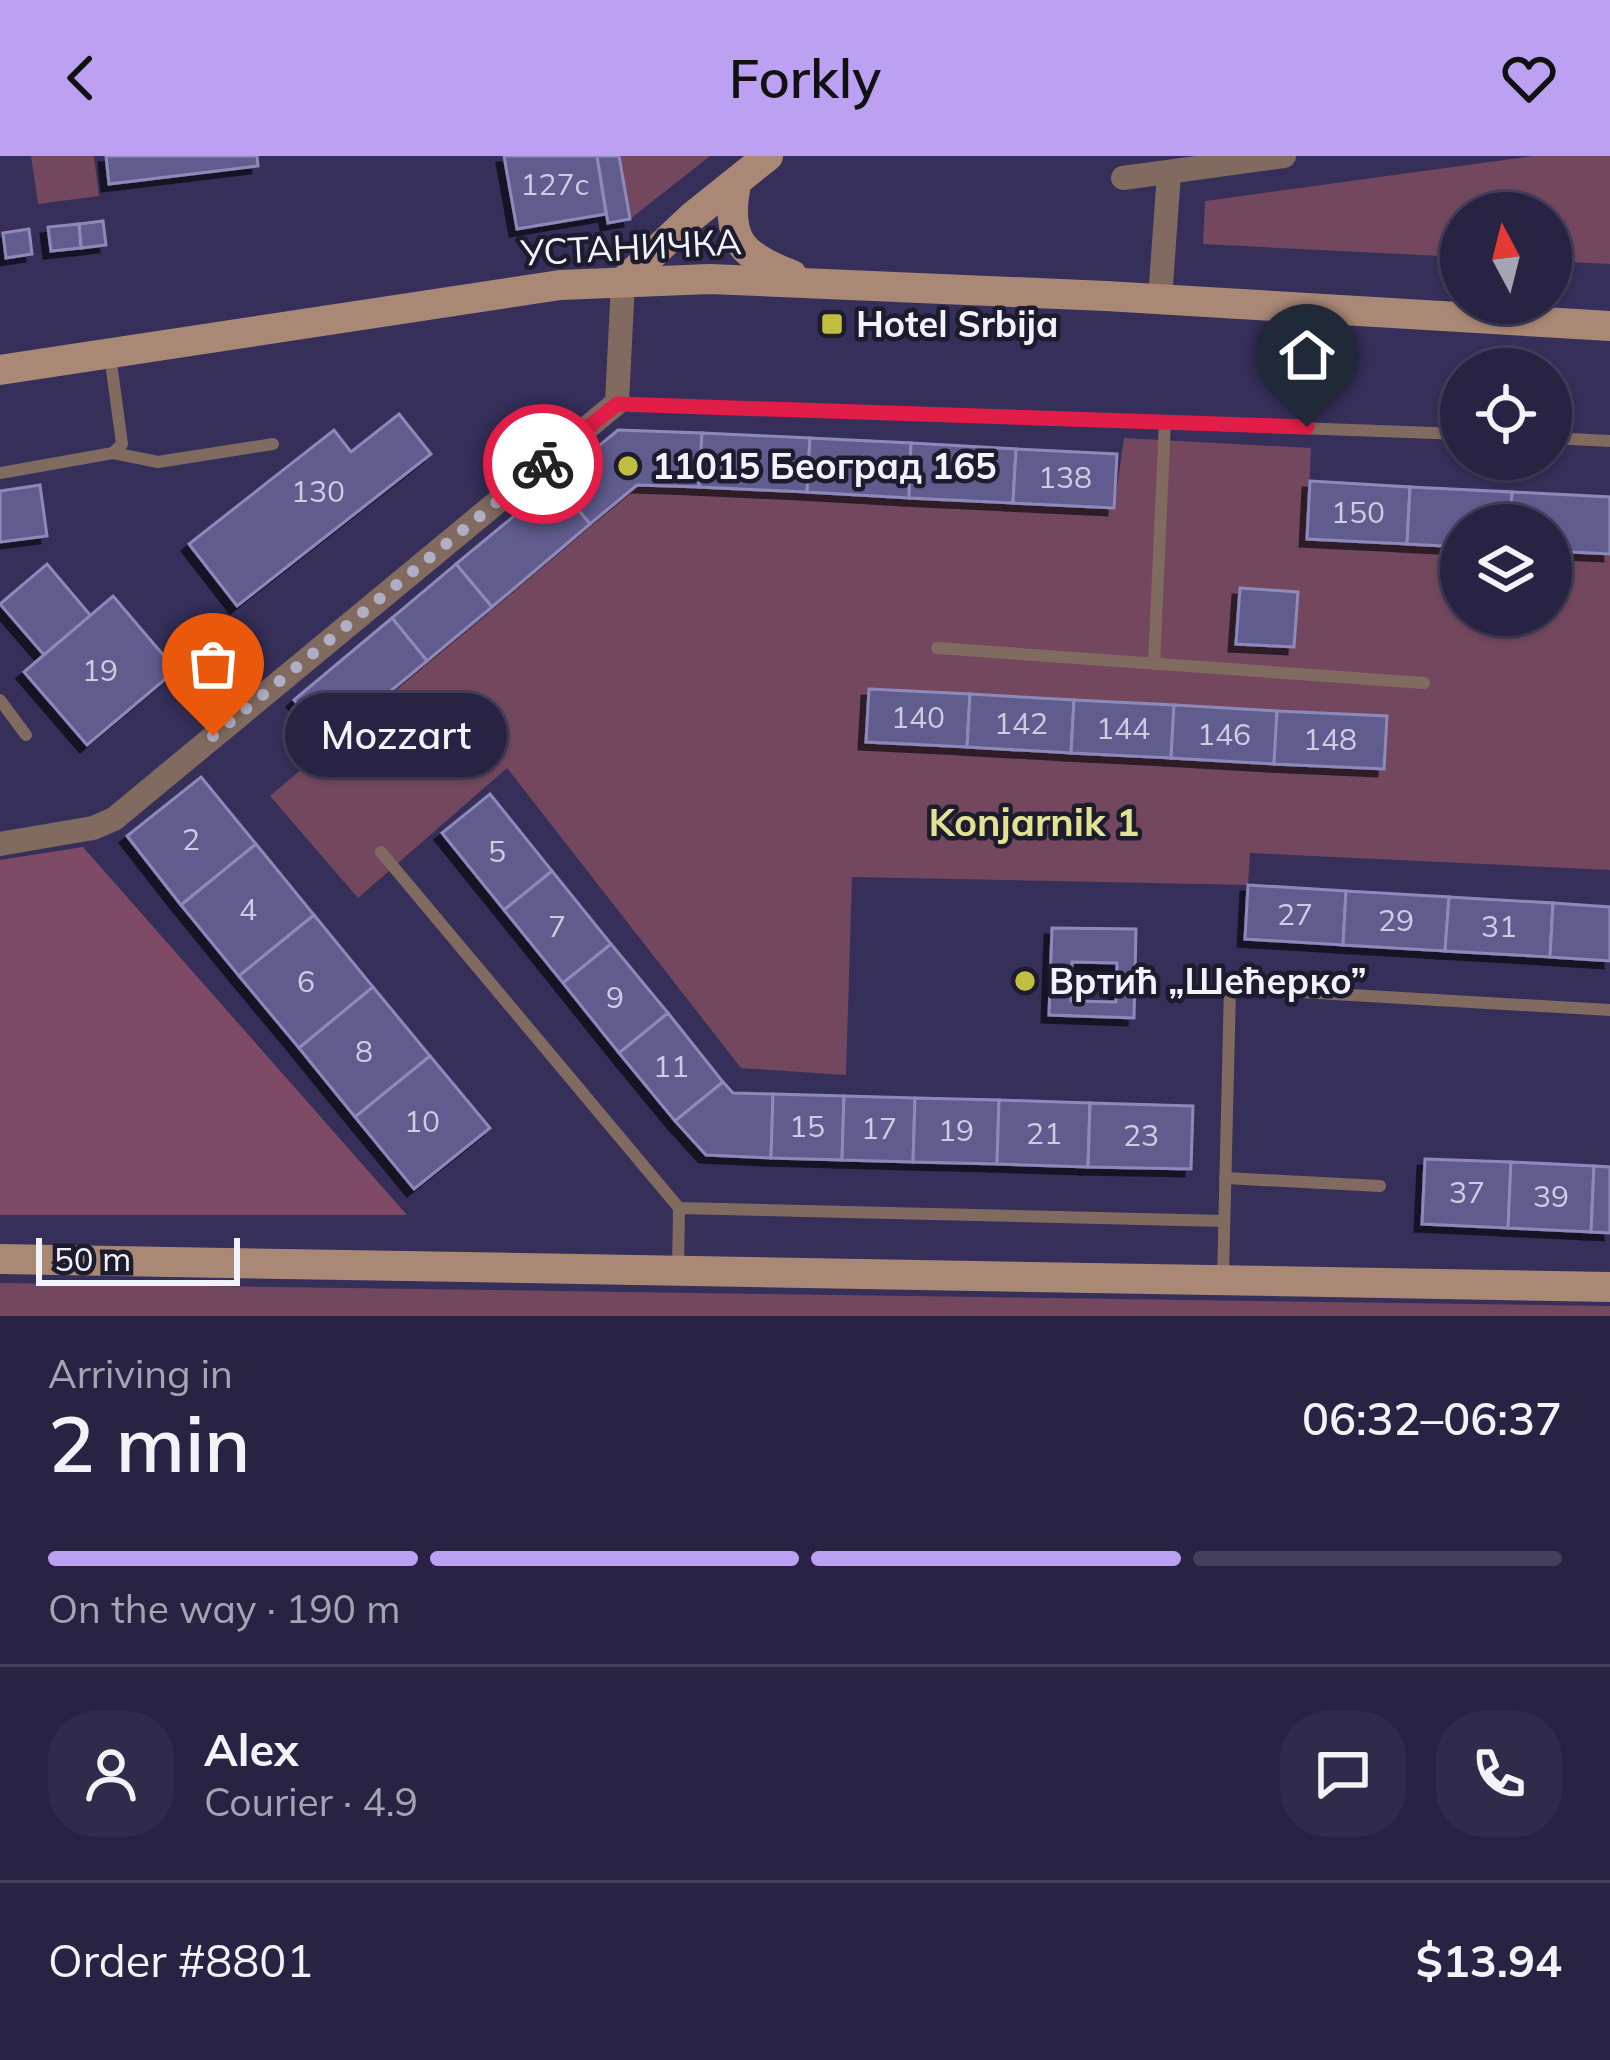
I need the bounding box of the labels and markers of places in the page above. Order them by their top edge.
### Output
place label: Hotel Srbija [856,301,1058,346]
pin [1256,304,1358,427]
marker: Hotel Srbija [819,311,845,337]
place label: 11015 Београд 165 [652,443,997,488]
marker: 11015 Београд 165 [615,453,641,479]
pin [162,613,264,736]
callout: Mozzart [285,694,507,778]
place label: Вртић „Шећерко” [1049,958,1367,1003]
marker: Вртић „Шећерко” [1012,968,1038,994]

